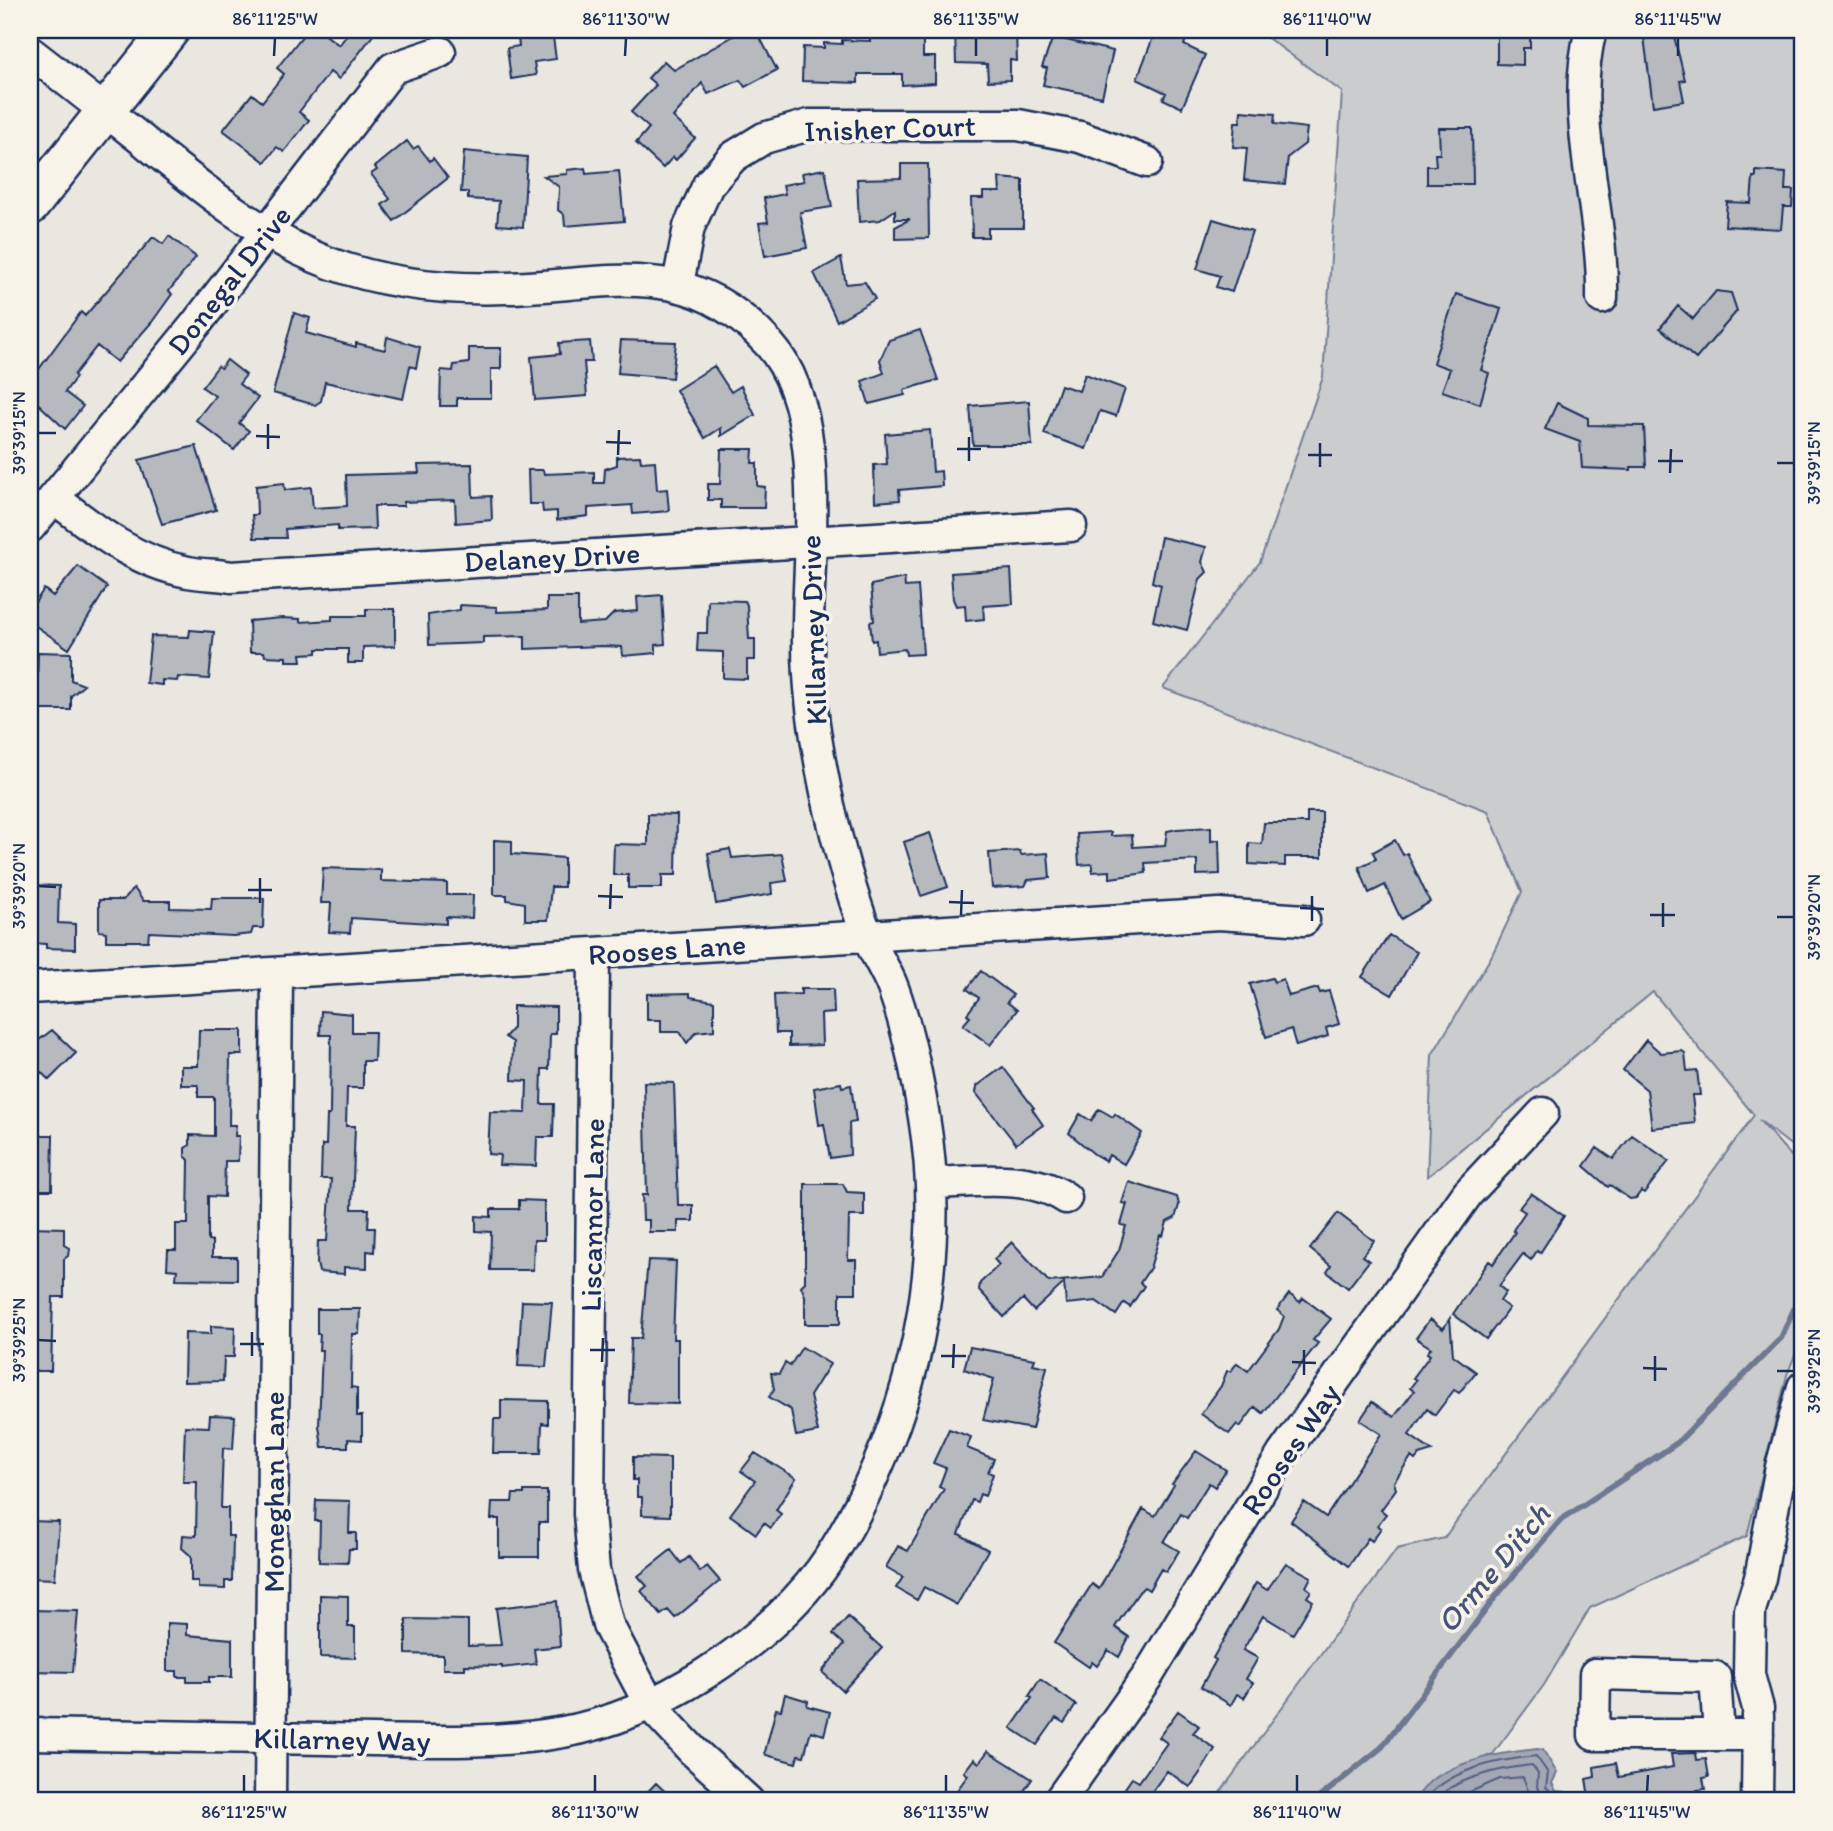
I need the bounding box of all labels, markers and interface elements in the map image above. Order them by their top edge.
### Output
text: 86°11'25"W [232,8,318,30]
text: 86°11'30"W [582,8,670,30]
text: 86°11'35"W [933,8,1019,30]
text: 86°11'40"W [1283,8,1371,30]
text: 86°11'45"W [1635,8,1721,30]
street label: Inisher Court [804,107,976,149]
street label: Donegal Drive [159,198,299,362]
text: 39°39'15"N [8,391,30,475]
text: 39°39'15"N [1803,421,1825,505]
street label: Delaney Drive [463,534,641,580]
street label: Killarney Drive [791,534,835,726]
text: 39°39'20"N [8,843,30,929]
text: 39°39'20"N [1803,874,1825,960]
street label: Rooses Lane [587,925,747,973]
street label: Liscannor Lane [572,1118,612,1312]
text: 39°39'25"N [8,1298,30,1382]
text: 39°39'25"N [1803,1329,1825,1413]
street label: Rooses Way [1232,1376,1348,1522]
street label: Moneghan Lane [255,1391,292,1593]
water label: Orme Ditch [1428,1495,1558,1640]
street label: Killarney Way [253,1719,431,1759]
text: 86°11'25"W [201,1801,287,1823]
text: 86°11'30"W [551,1801,639,1823]
text: 86°11'35"W [903,1801,989,1823]
text: 86°11'40"W [1253,1801,1341,1823]
text: 86°11'45"W [1604,1801,1690,1823]

